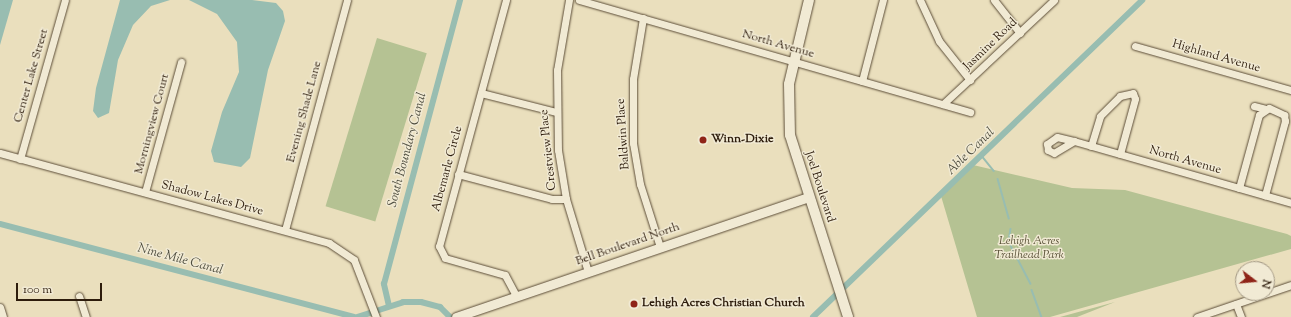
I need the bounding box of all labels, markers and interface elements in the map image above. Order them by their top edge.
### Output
street label: Jasmine Road [961,16,1021,74]
street label: Center Lake Street [12,27,52,125]
street label: North Avenue [740,28,816,62]
street label: Highland Avenue [1170,38,1262,76]
street label: Evening Shade Lane [285,60,325,164]
street label: Morningview Court [133,72,173,176]
water label: South Boundary Canal [385,91,431,209]
street label: Baldwin Place [614,98,634,170]
street label: Crestview Place [538,109,560,191]
street label: Albemarle Circle [430,125,466,213]
water label: Able Canal [944,125,998,179]
place label: Winn-Dixie [711,133,774,147]
marker: Winn-Dixie [698,135,708,145]
street label: North Avenue [1147,144,1223,178]
street label: Joel Boulevard [801,150,837,224]
street label: Shadow Lakes Drive [160,178,264,220]
street label: Bell Boulevard North [574,220,682,270]
park label: Lehigh Acres Trailhead Park [994,235,1064,263]
water label: Nine Mile Canal [136,241,224,279]
north arrow [1235,261,1275,301]
scale bar [18,275,104,301]
text: N [1257,278,1274,290]
text: 100 m [23,281,52,299]
place label: Lehigh Acres Christian Church [642,297,805,311]
marker: Lehigh Acres Christian Church [629,299,639,309]

